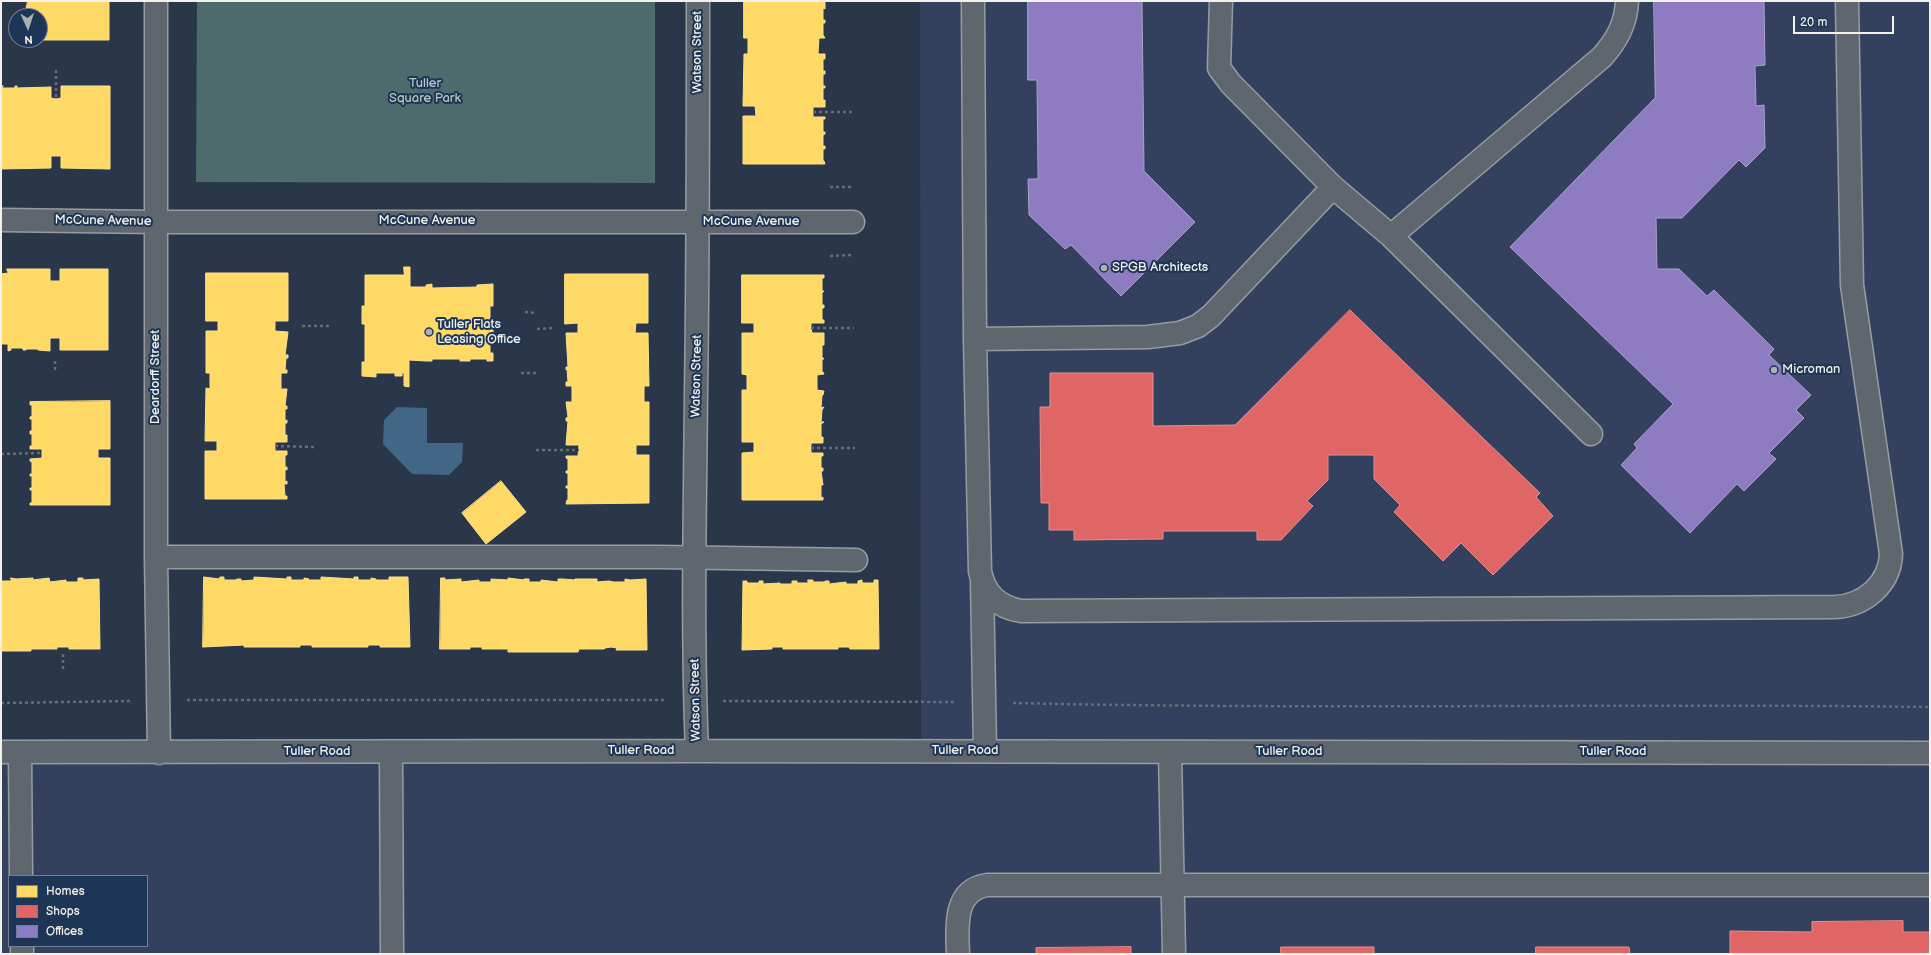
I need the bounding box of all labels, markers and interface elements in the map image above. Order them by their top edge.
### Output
north arrow [8,8,48,48]
scale bar [1795,8,1896,34]
street label: Watson Street [690,11,706,93]
text: 20 m [1800,15,1827,30]
text: N [24,33,33,46]
park label: Tuller Square Park [389,76,461,107]
street label: McCune Avenue [54,212,152,230]
street label: McCune Avenue [379,213,475,229]
street label: McCune Avenue [703,214,799,230]
place label: SPGB Architects [1112,260,1208,276]
marker: SPGB Architects [1099,263,1109,273]
place label: Tuller Flats Leasing Office [437,317,521,348]
marker: Tuller Flats Leasing Office [424,327,434,337]
street label: Deardorff Street [148,330,164,424]
street label: Watson Street [688,335,706,417]
place label: Microman [1782,362,1840,378]
marker: Microman [1769,365,1779,375]
street label: Watson Street [687,659,705,741]
street label: Tuller Road [607,743,675,759]
street label: Tuller Road [931,743,999,759]
street label: Tuller Road [283,744,351,760]
street label: Tuller Road [1255,744,1323,760]
street label: Tuller Road [1579,744,1647,760]
legend [8,875,148,947]
text: Homes [46,884,85,899]
text: Shops [46,904,80,919]
text: Offices [46,924,83,939]

